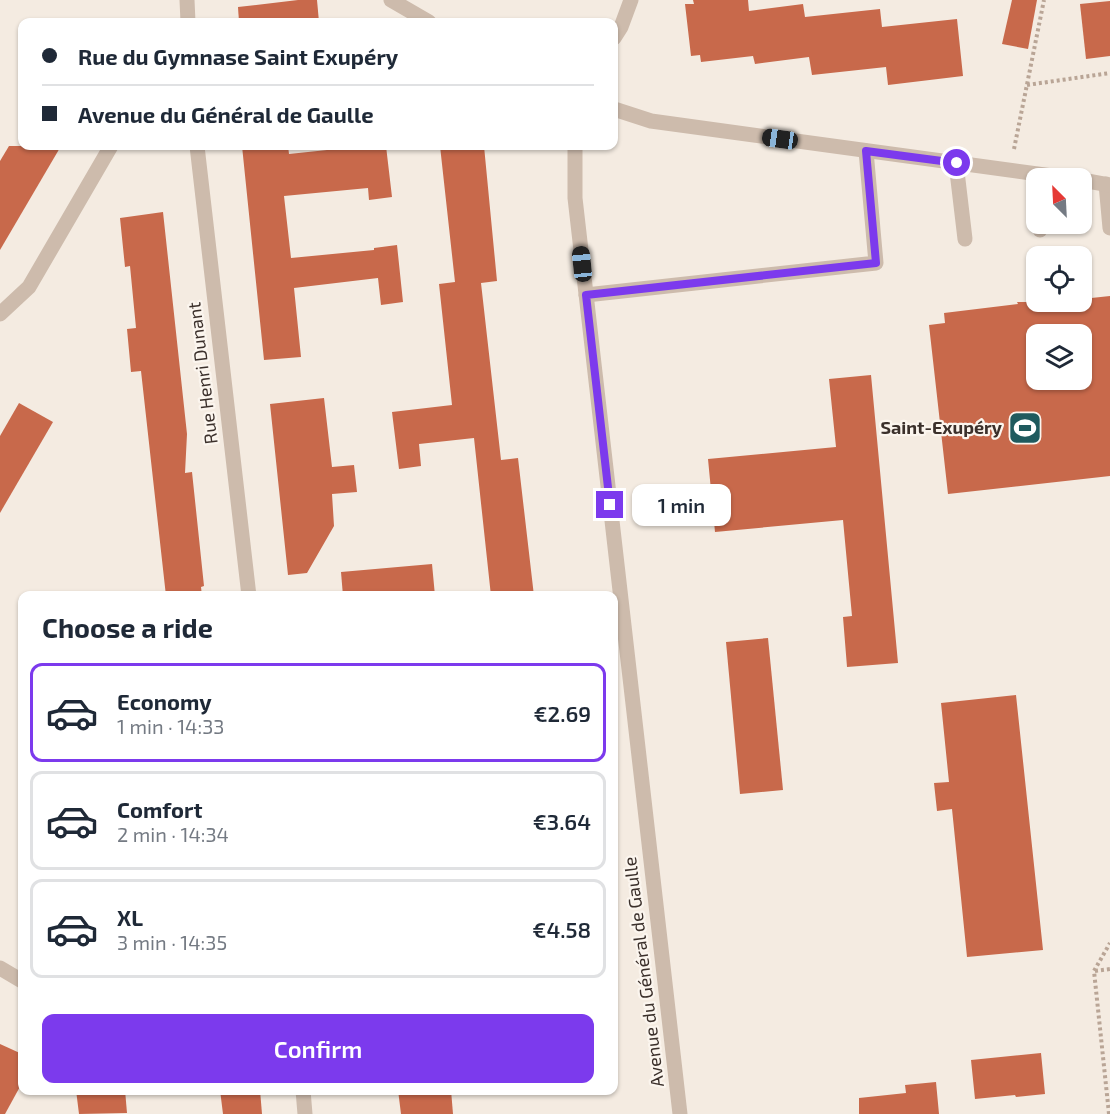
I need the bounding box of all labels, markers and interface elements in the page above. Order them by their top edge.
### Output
text: Rue du Gymnase Saint Exupéry [78,43,398,69]
text: Avenue du Général de Gaulle [78,101,374,127]
car [761,128,799,150]
route start [943,149,970,176]
north arrow [1026,168,1092,234]
map controls [1026,168,1092,390]
car [571,245,593,283]
button: locate [1026,246,1092,312]
street label: Rue Henri Dunant [182,301,222,445]
button: layers [1026,324,1092,390]
sports icon: Saint-Exupéry [1007,410,1043,446]
place label: Saint-Exupéry [880,416,1003,438]
callout: 1 min [631,484,730,526]
route end [596,491,623,518]
text: 1 min [658,493,705,517]
text: Choose a ride [42,611,213,643]
icon: car [45,686,99,740]
text: Economy [117,688,212,714]
text: €2.69 [533,700,591,726]
text: 1 min · 14:33 [117,714,224,738]
icon: car [45,794,99,848]
text: Comfort [117,796,202,822]
text: €3.64 [533,808,591,834]
text: 2 min · 14:34 [117,822,229,846]
street label: Avenue du Général de Gaulle [618,856,668,1089]
icon: car [45,902,99,956]
text: XL [117,904,143,930]
text: €4.58 [532,916,591,942]
text: 3 min · 14:35 [117,930,227,954]
button: Confirm [42,1014,594,1083]

